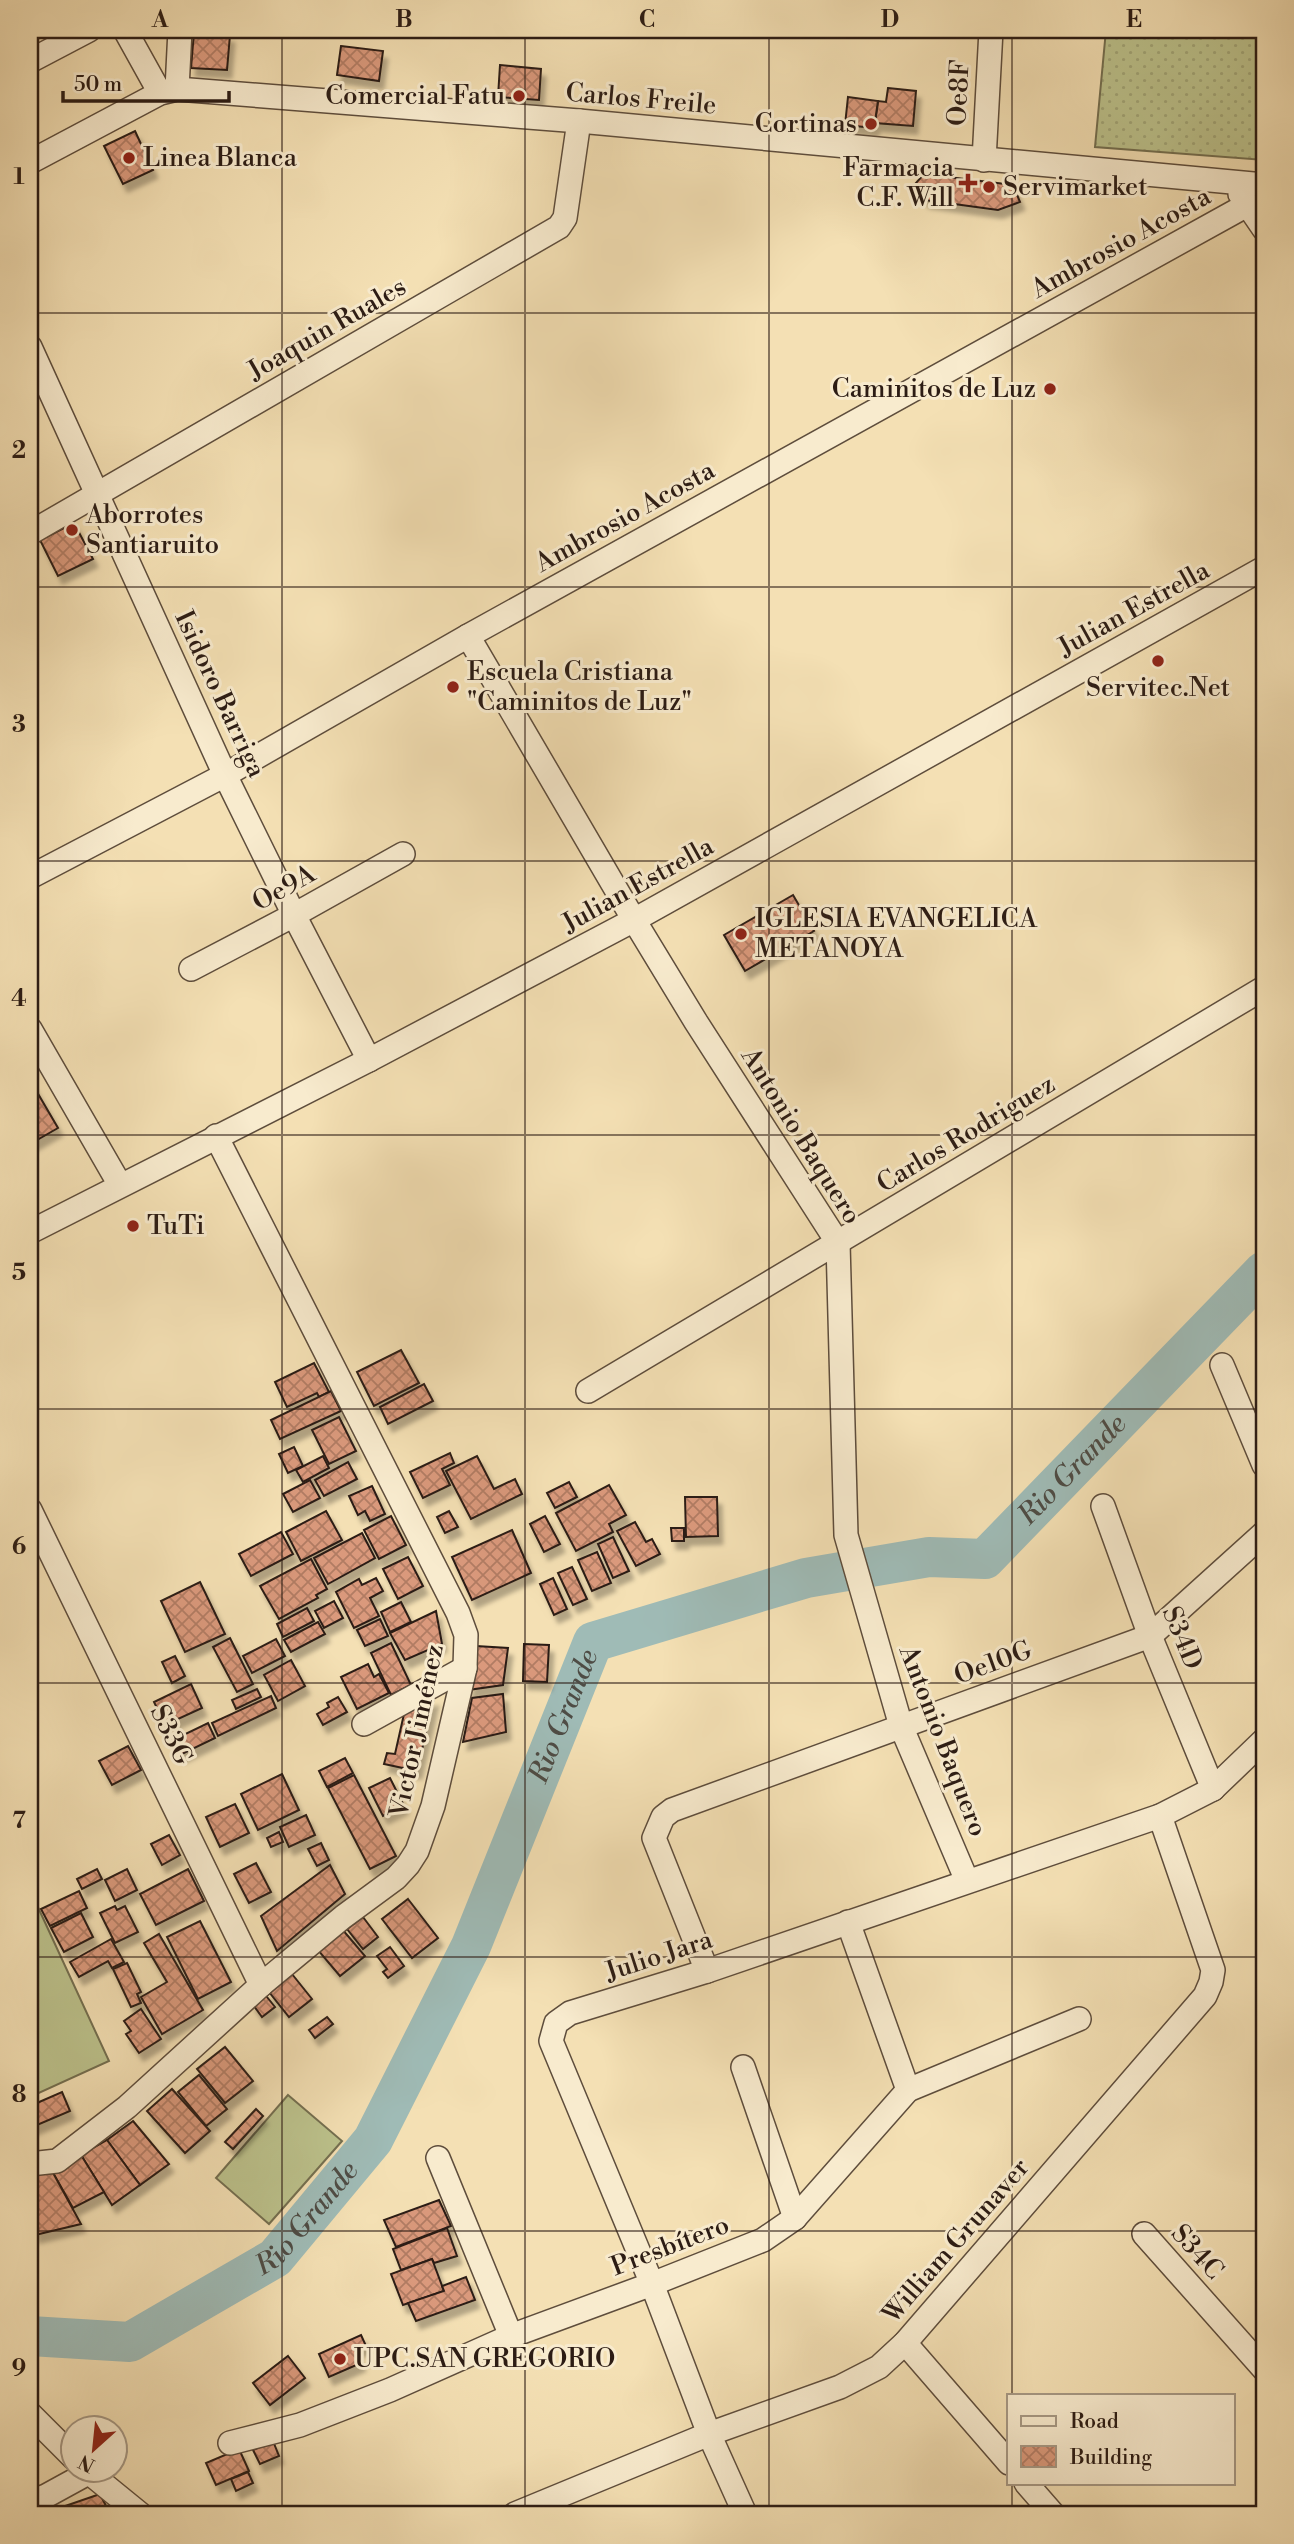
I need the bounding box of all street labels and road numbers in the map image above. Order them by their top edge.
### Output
street label: Oe8F [941,59,977,127]
street label: Carlos Freile [564,76,718,122]
street label: Ambrosio Acosta [1025,180,1217,306]
street label: Joaquin Ruales [241,271,412,388]
street label: Ambrosio Acosta [529,454,721,580]
street label: Julian Estrella [1052,554,1216,664]
street label: Isidoro Barriga [167,606,273,783]
street label: Julian Estrella [556,830,720,940]
street label: Oe9A [247,857,322,918]
street label: Antonio Baquero [733,1041,868,1230]
street label: Carlos Rodriguez [871,1068,1061,1200]
street label: S34D [1155,1602,1209,1674]
street label: Oe10G [950,1634,1036,1692]
street label: Antonio Baquero [892,1640,994,1841]
street label: Victor Jiménez [383,1641,451,1822]
street label: S33G [143,1700,199,1770]
street label: Julio Jara [600,1923,717,1989]
street label: William Grunaver [875,2152,1036,2331]
street label: Presbítero [606,2209,734,2283]
street label: S34C [1164,2218,1230,2286]

